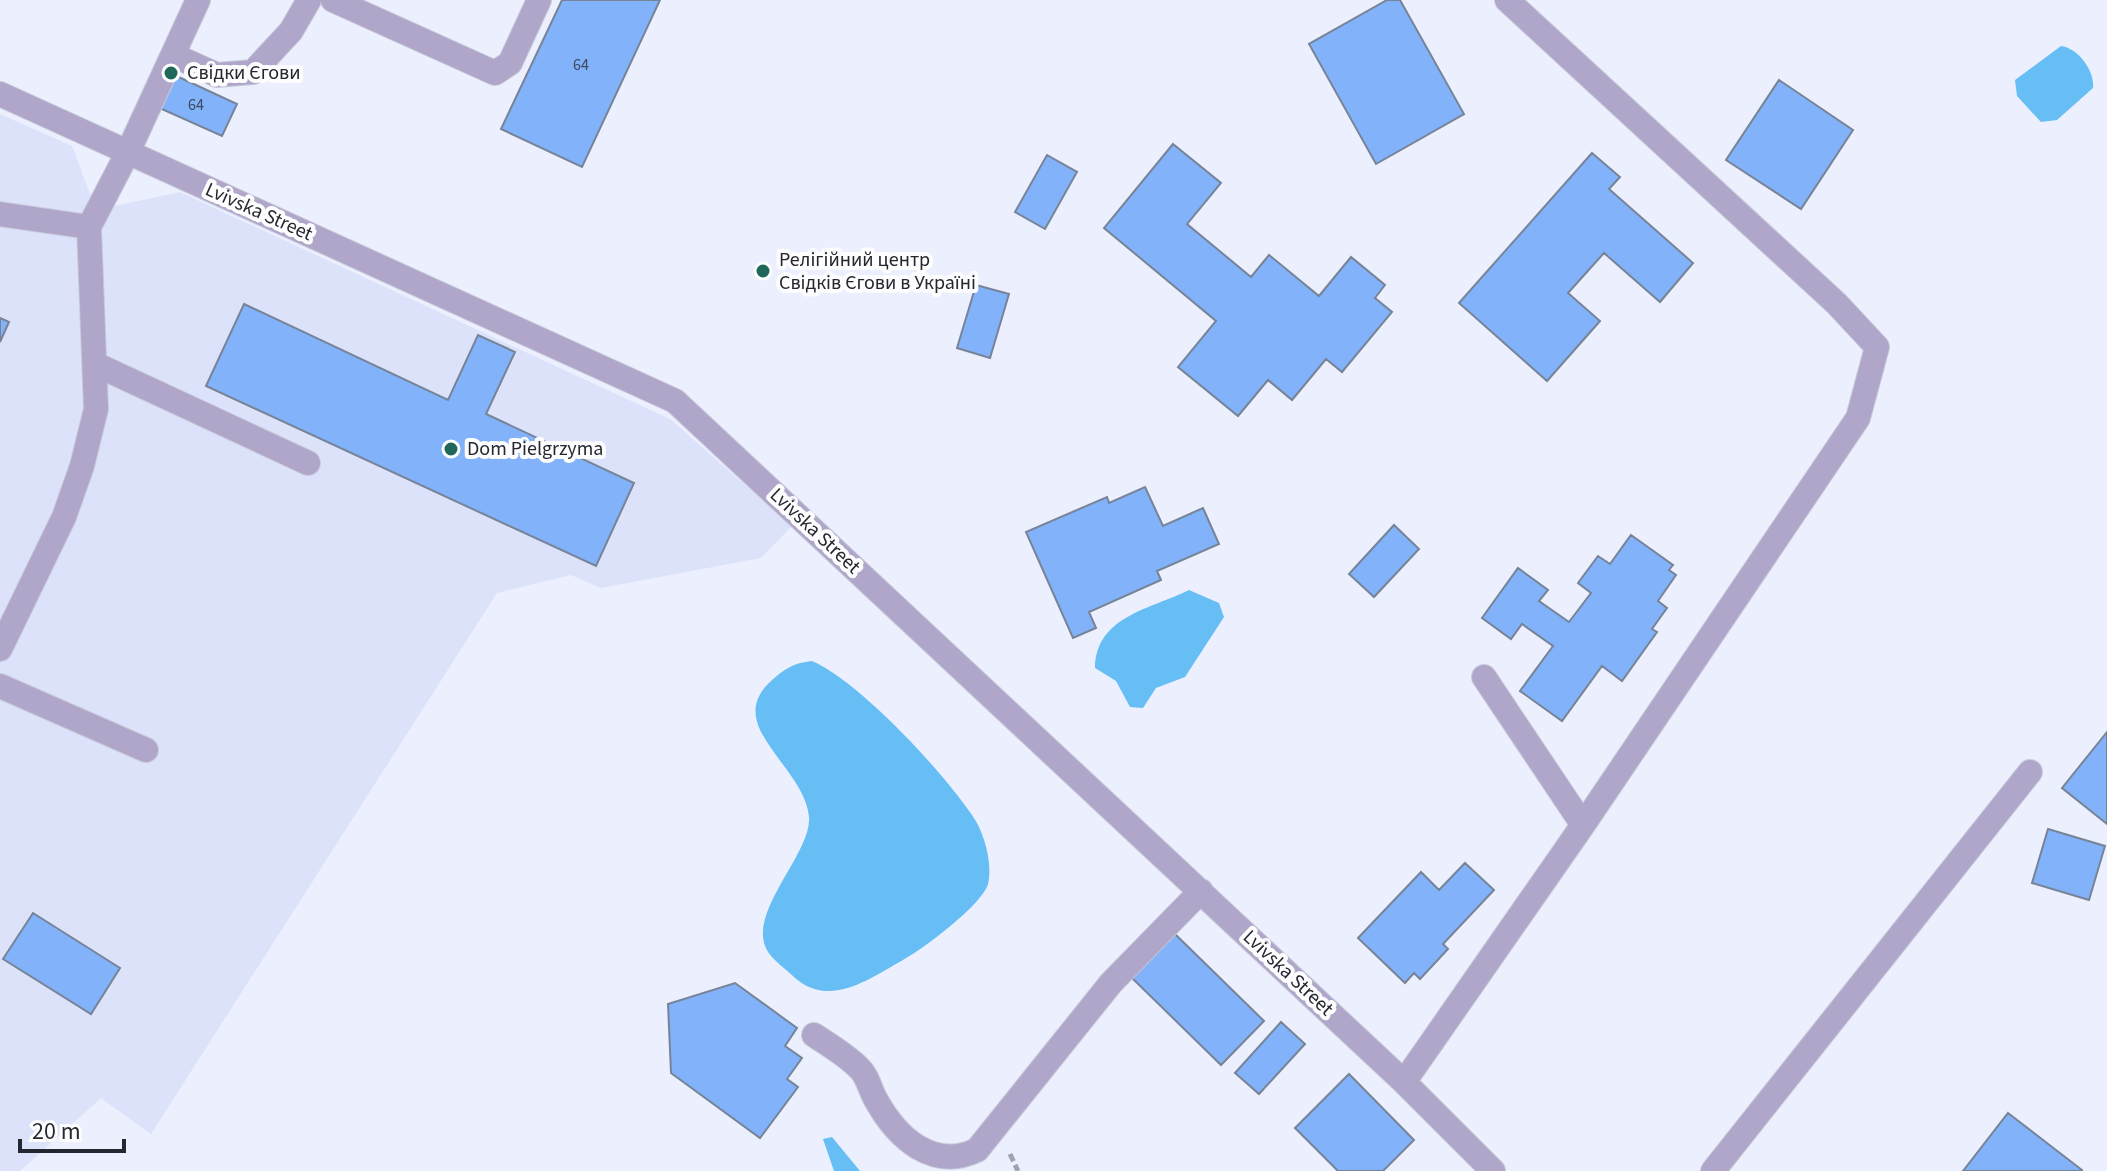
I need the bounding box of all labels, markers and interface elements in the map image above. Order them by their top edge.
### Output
house number: 64 [573,54,589,76]
place label: Свідки Єгови [187,59,300,87]
marker: Свідки Єгови [162,64,180,82]
house number: 64 [188,94,204,116]
street label: Lvivska Street [201,176,317,248]
place label: Релігійний центр Свідків Єгови в Україні [779,246,976,297]
marker: Релігійний центр Свідків Єгови в Україні [754,262,772,280]
place label: Dom Pielgrzyma [467,435,603,463]
marker: Dom Pielgrzyma [442,440,460,458]
street label: Lvivska Street [763,482,867,581]
street label: Lvivska Street [1236,924,1340,1023]
scale bar [20,1103,124,1153]
text: 20 m [32,1114,81,1149]

